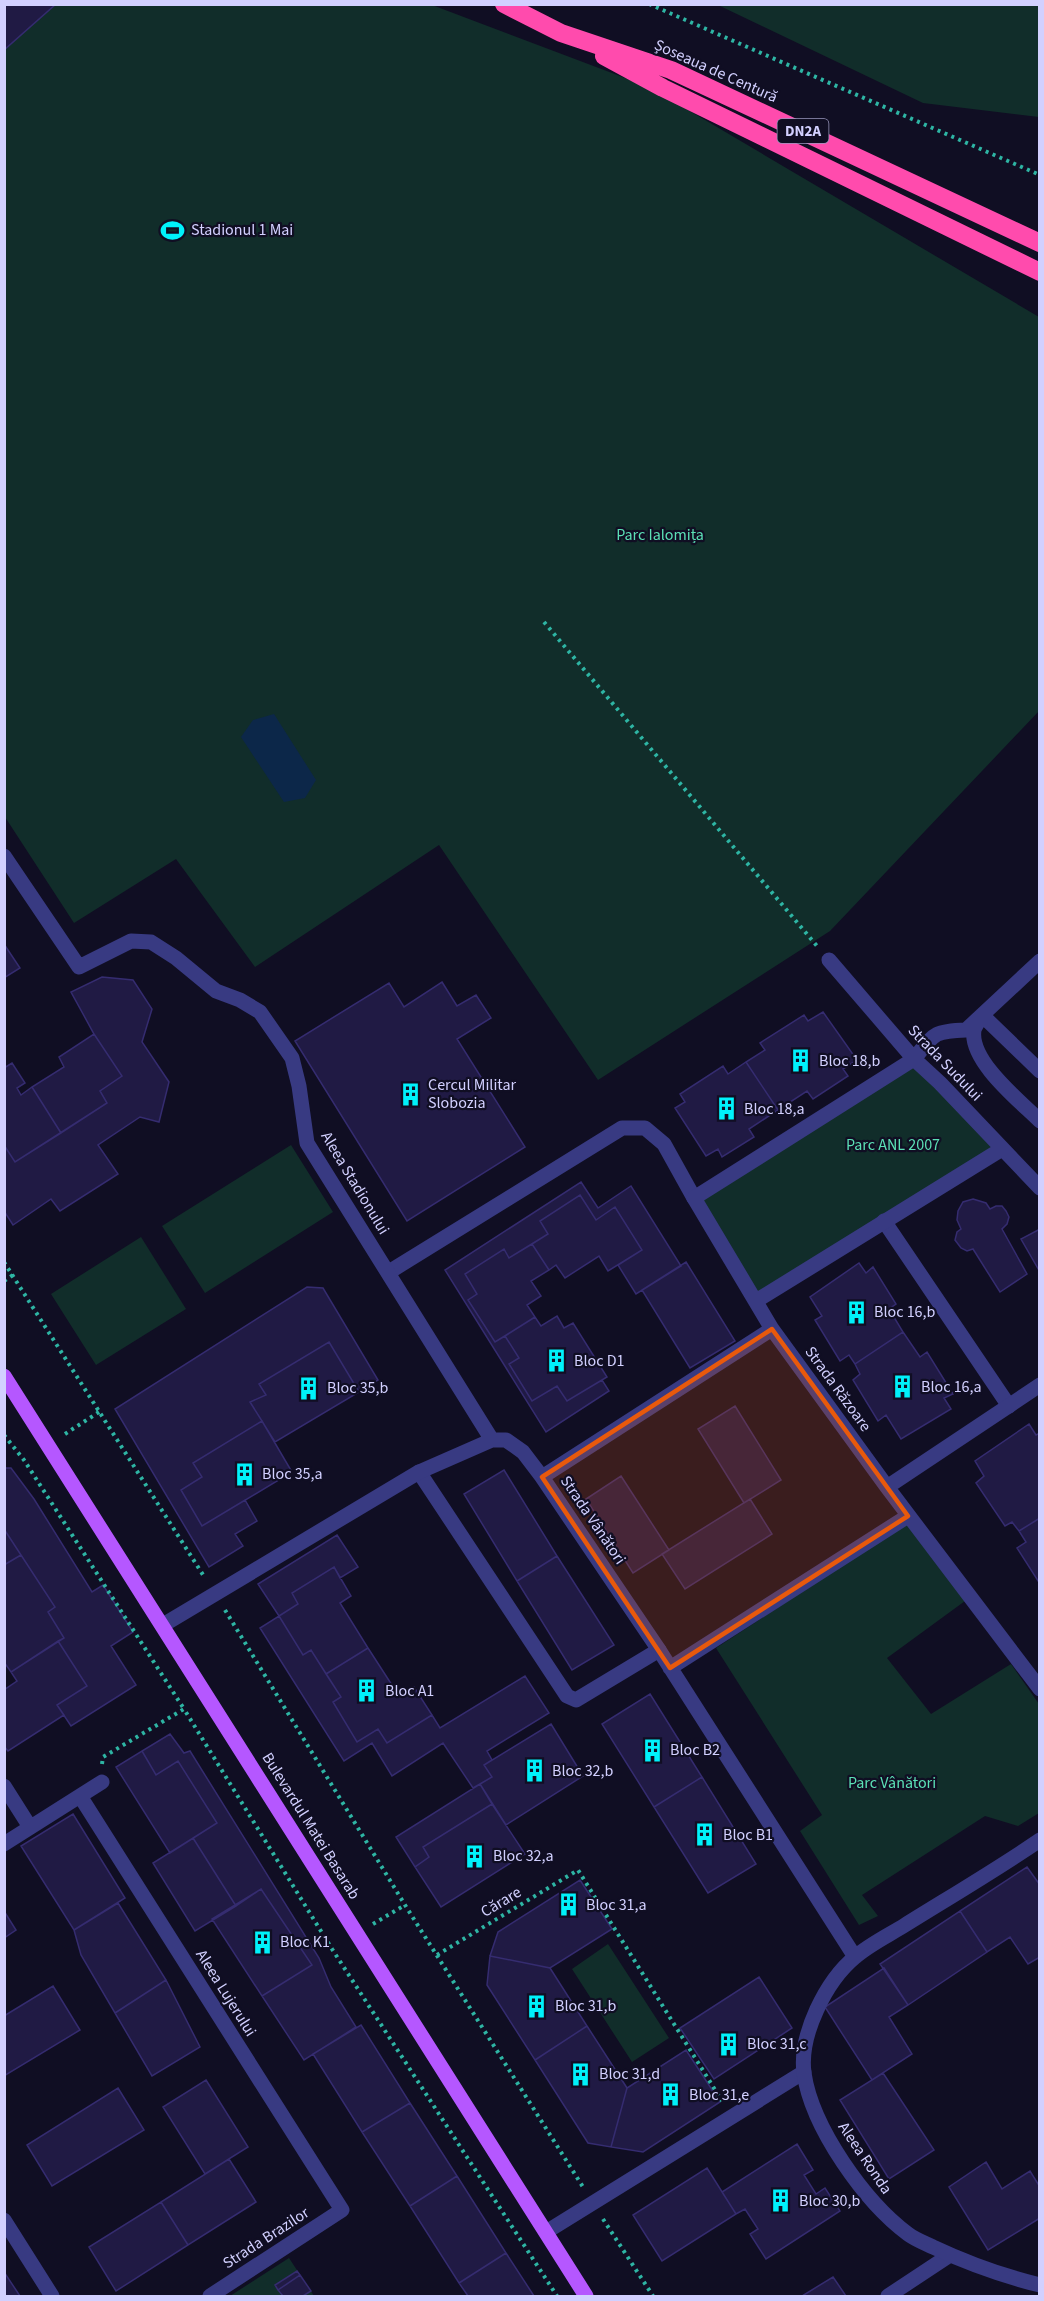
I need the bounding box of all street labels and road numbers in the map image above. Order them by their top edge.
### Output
street label: Șoseaua de Centură [651,34,781,108]
road number: DN2A [778,119,828,143]
street label: Strada Sudului [903,1020,987,1106]
street label: Aleea Stadionului [316,1127,394,1239]
street label: Strada Răzoare [800,1342,876,1436]
street label: Strada Vânători [555,1471,631,1569]
street label: Bulevardul Matei Basarab [257,1748,365,1904]
street label: Cărare [477,1881,525,1923]
street label: Aleea Lujerului [190,1945,262,2041]
street label: Aleea Ronda [833,2117,897,2199]
street label: Strada Brazilor [219,2202,314,2274]

